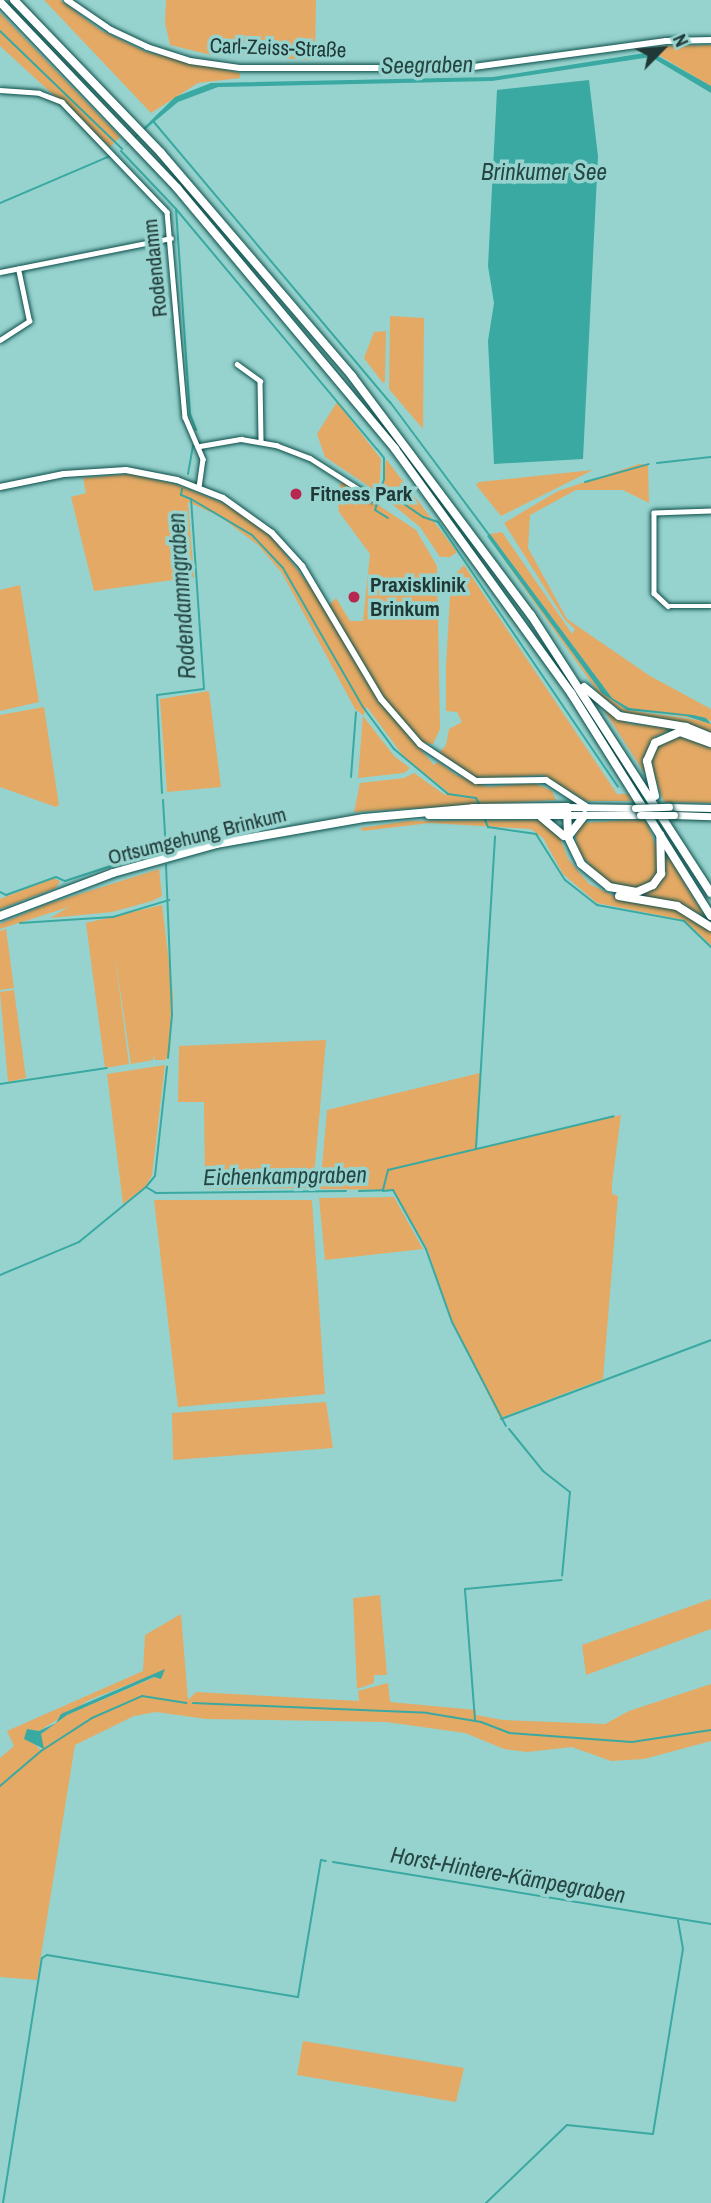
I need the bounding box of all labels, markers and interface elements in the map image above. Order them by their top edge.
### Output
north arrow [627,14,697,84]
text: N [667,30,695,51]
street label: Carl-Zeiss-Straße [209,33,347,63]
water label: Seegraben [381,50,473,80]
water label: Brinkumer See [481,158,607,186]
street label: Rodendamm [137,218,173,318]
place label: Fitness Park [310,481,412,507]
marker: Fitness Park [288,486,304,502]
water label: Rodendammgraben [162,512,202,680]
place label: Praxisklinik Brinkum [370,572,466,622]
marker: Praxisklinik Brinkum [344,587,364,607]
street label: Ortsumgehung Brinkum [105,802,289,870]
water label: Eichenkampgraben [203,1161,367,1191]
water label: Horst-Hintere-Kämpegraben [388,1841,628,1909]

